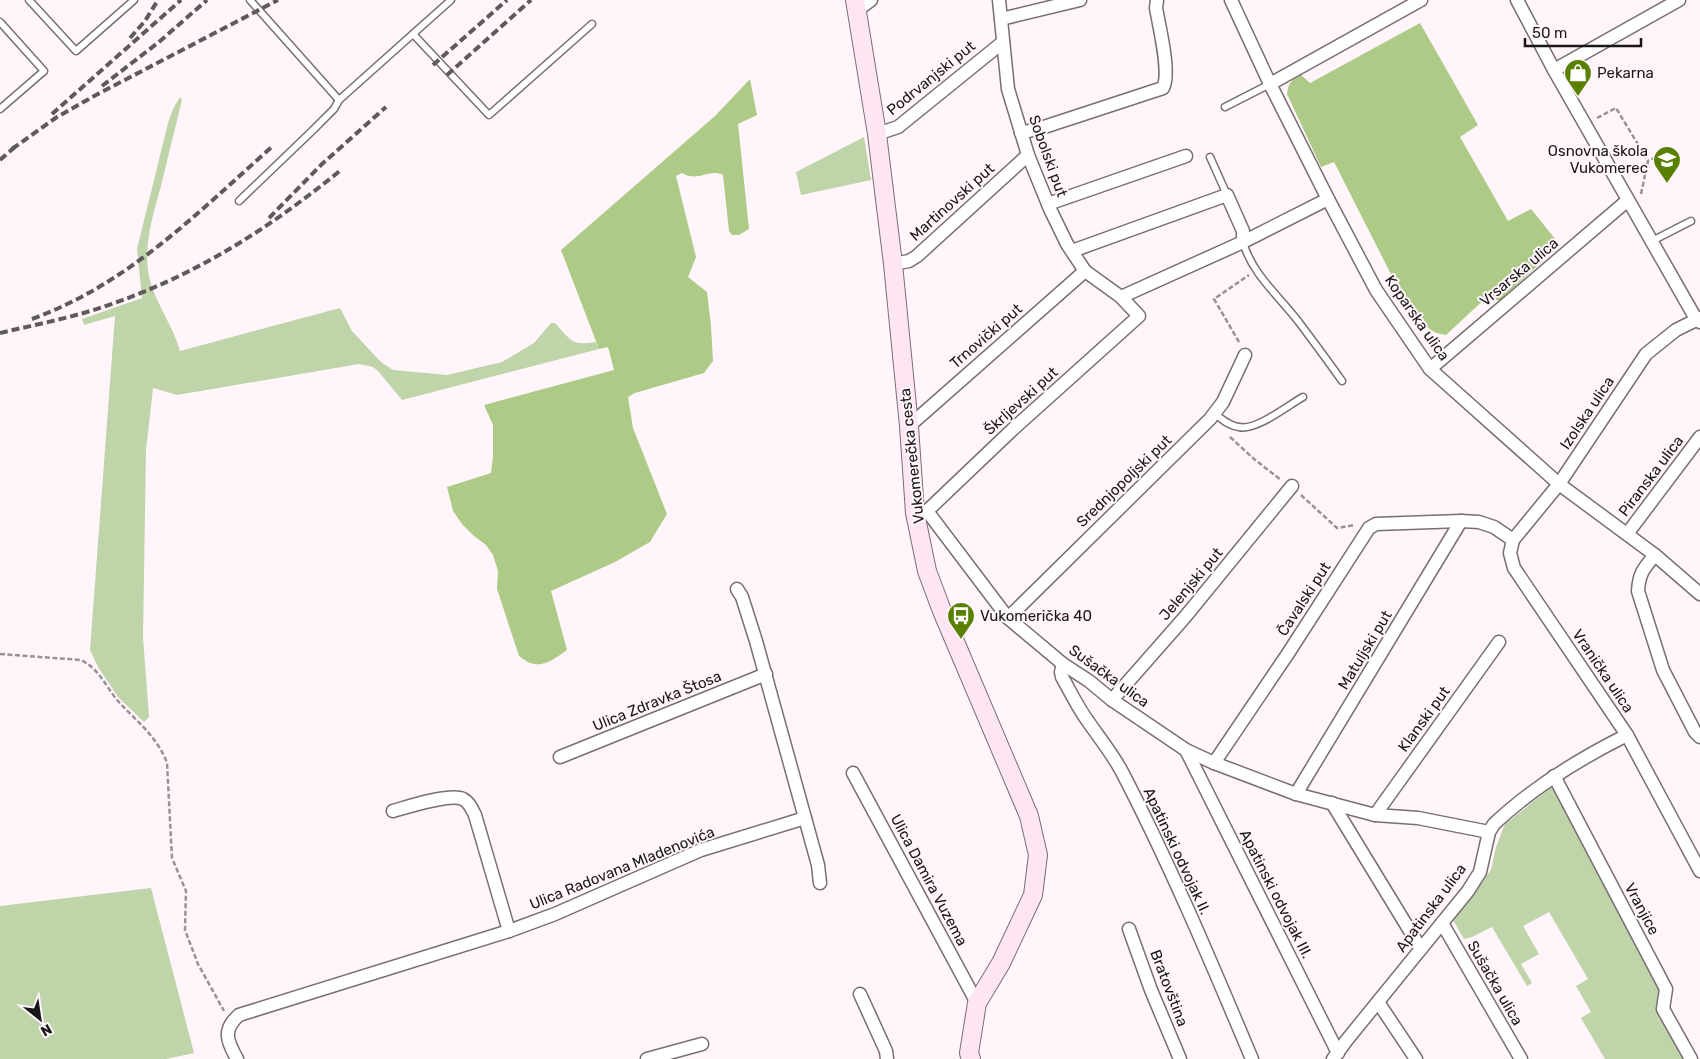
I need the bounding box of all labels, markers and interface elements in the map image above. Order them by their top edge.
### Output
scale bar [1525,15,1641,47]
text: 50 m [1532,24,1567,42]
street label: Podrvanjski put [883,37,979,119]
shop icon: Pekarna [1563,58,1593,97]
place label: Pekarna [1597,64,1654,82]
street label: Sobolski put [1025,113,1071,199]
place label: Osnovna škola Vukomerec [1548,142,1648,177]
school or university icon: Osnovna škola Vukomerec [1652,145,1682,184]
street label: Martinovski put [906,159,998,245]
street label: Vrsarska ulica [1476,234,1562,310]
street label: Koparska ulica [1381,272,1453,364]
street label: Trnovički put [946,300,1026,372]
street label: Škrljevski put [980,363,1062,439]
street label: Izolska ulica [1556,373,1618,453]
street label: Vukomerečka cesta [896,387,928,525]
street label: Srednjopoljski put [1073,431,1175,531]
street label: Piranska ulica [1615,432,1687,520]
street label: Jelenjski put [1155,544,1227,624]
street label: Čavalski put [1273,559,1335,639]
bus stop icon: Vukomerička 40 [946,601,976,640]
place label: Vukomerička 40 [980,607,1092,625]
street label: Matuljski put [1334,607,1396,693]
street label: Vranička ulica [1569,626,1637,716]
street label: Sušačka ulica [1065,641,1153,711]
street label: Ulica Zdravka Štosa [590,667,724,735]
street label: Klanski put [1394,683,1454,755]
street label: Apatinski odvojak II. [1140,785,1214,917]
street label: Ulica Damira Vuzema [887,811,971,949]
street label: Ulica Radovana Mladenovića [527,823,717,913]
street label: Apatinski odvojak III. [1236,827,1316,961]
street label: Apatinska ulica [1392,860,1470,956]
street label: Vranjice [1621,880,1663,938]
street label: Sušačka ulica [1463,937,1527,1029]
street label: Bratovština [1146,947,1192,1029]
north arrow [15,994,65,1044]
text: N [38,1020,55,1040]

